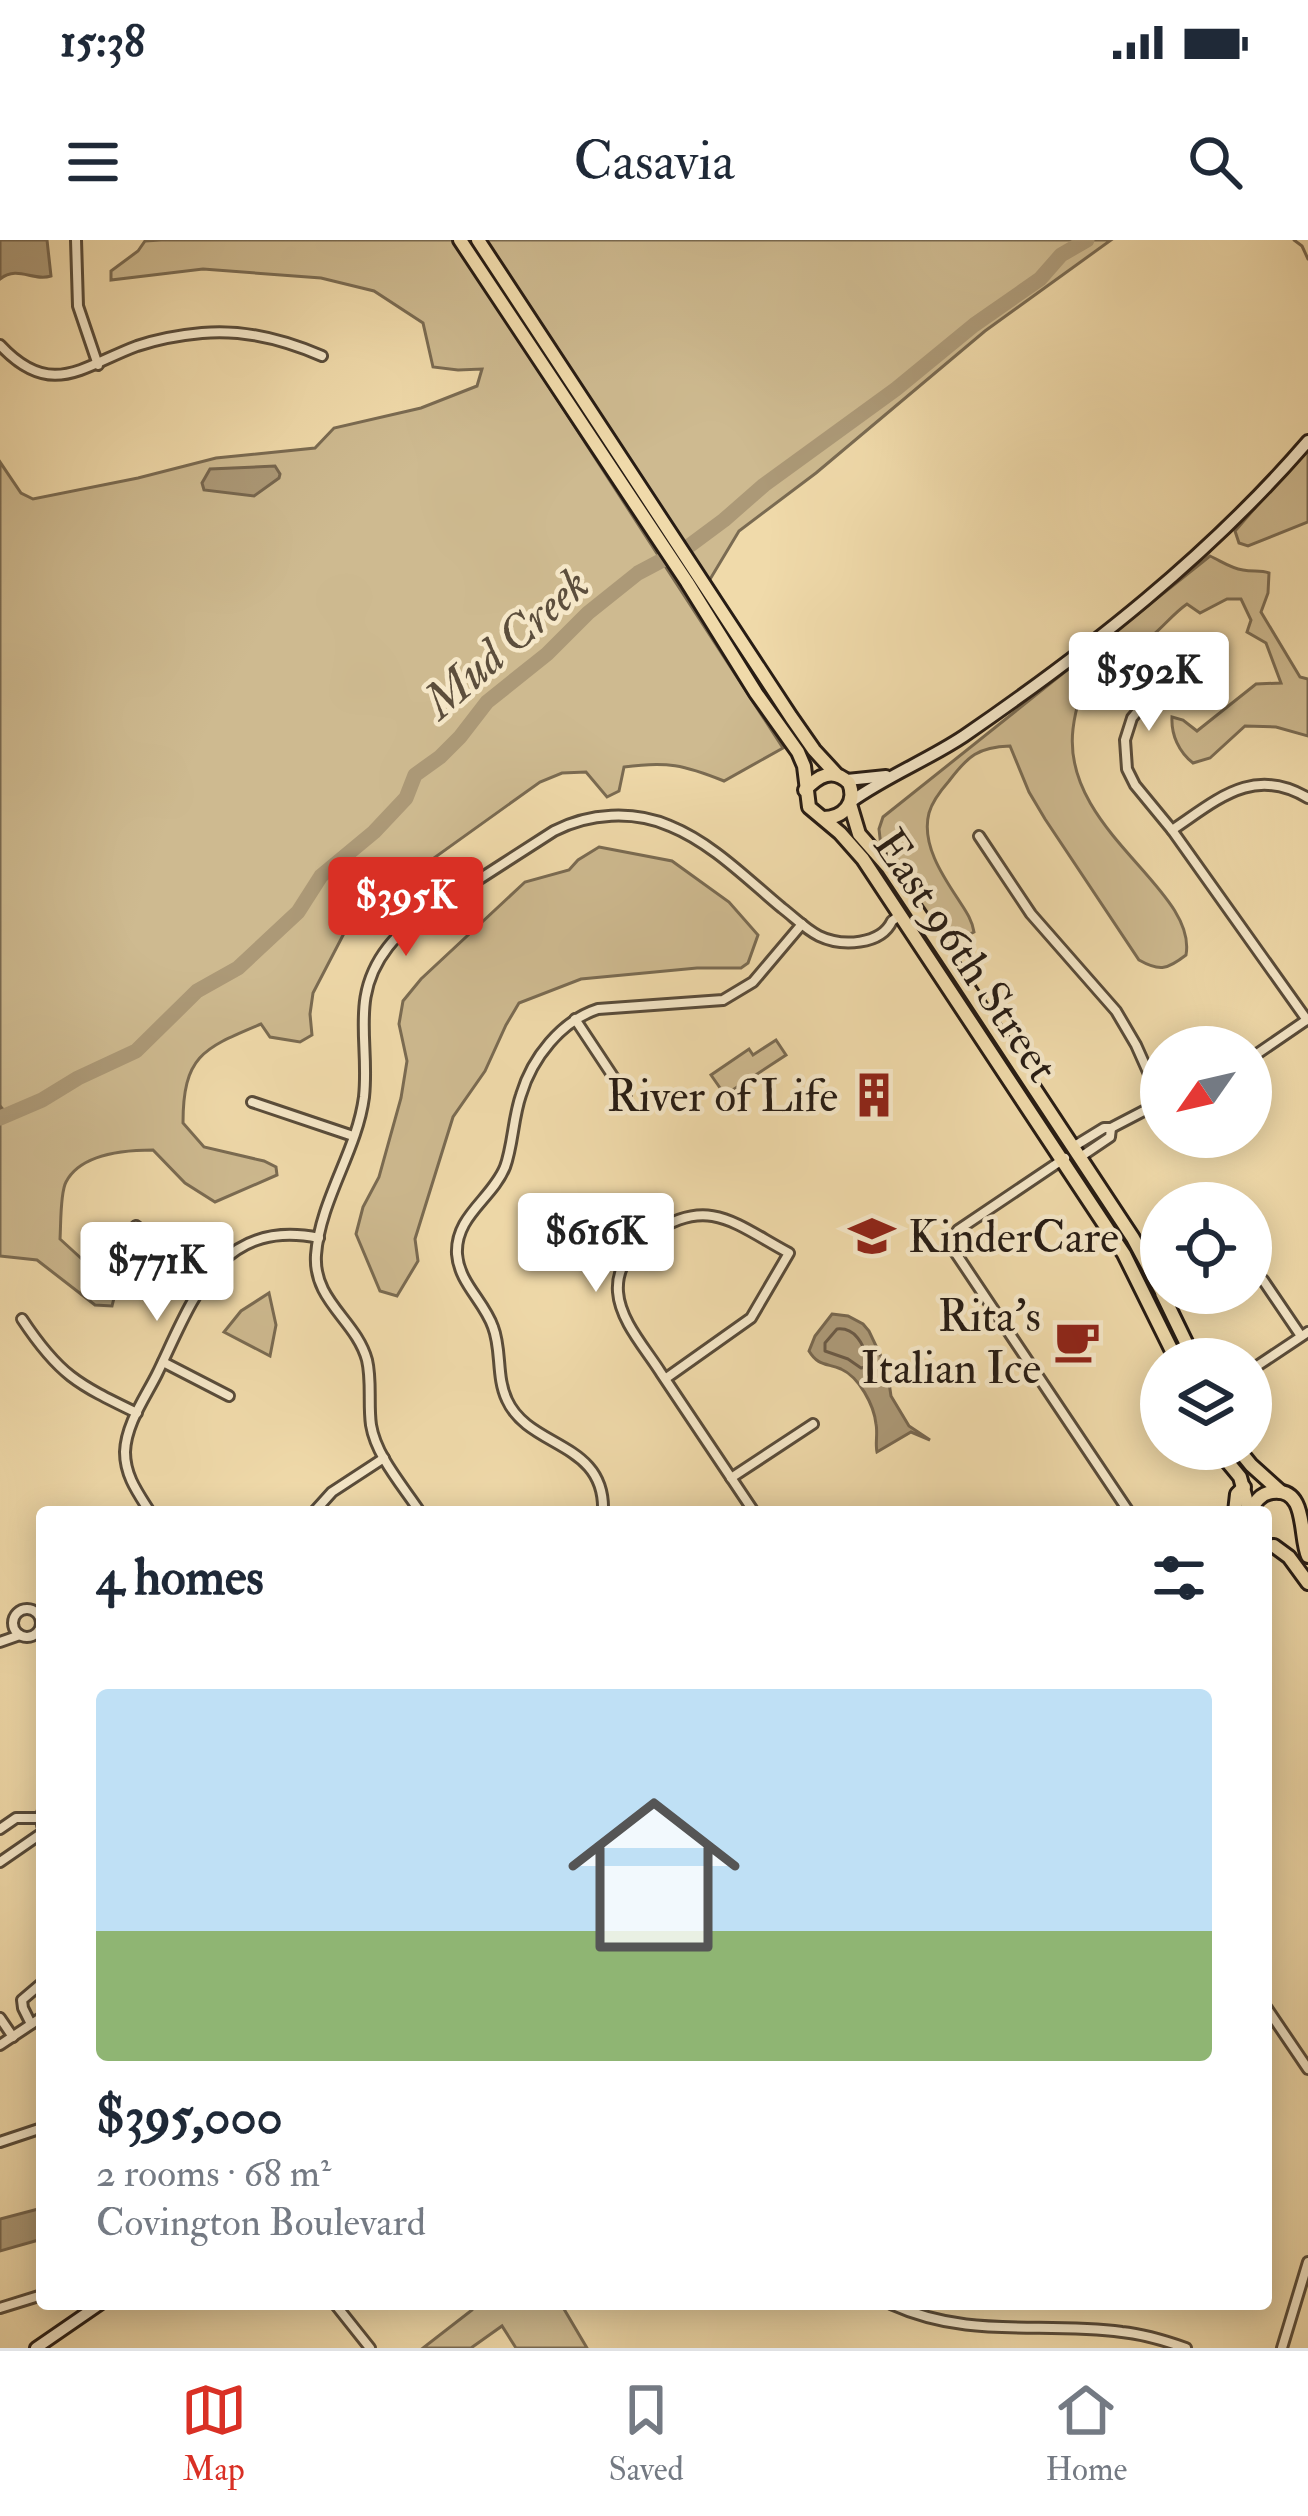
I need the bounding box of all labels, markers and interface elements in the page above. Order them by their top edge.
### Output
text: 15:38 [60,14,145,70]
text: Casavia [573,128,735,196]
icon: menu [60,129,126,195]
icon: search [1182,129,1248,195]
water label: Mud Creek [409,555,602,734]
pin: $592K [1065,632,1233,734]
text: $592K [1096,646,1202,695]
street label: East 96th Street [860,819,1070,1093]
pin: $395K [322,857,490,959]
text: $395K [355,871,457,920]
north arrow [1140,1026,1272,1158]
map controls [1140,1026,1272,1470]
place label: River of Life [606,1069,838,1125]
building icon: River of Life [849,1070,899,1120]
button: locate [1140,1182,1272,1314]
pin: $616K [512,1193,680,1295]
text: $616K [545,1207,647,1256]
place label: KinderCare [908,1210,1119,1266]
school or university icon: KinderCare [847,1211,897,1261]
pin: $771K [73,1222,241,1324]
text: $771K [107,1236,207,1285]
place label: Rita's Italian Ice [861,1289,1041,1397]
cafe icon: Rita's Italian Ice [1052,1316,1102,1366]
button: layers [1140,1338,1272,1470]
icon: filters [1146,1545,1212,1611]
text: 4 homes [96,1546,264,1610]
icon: home [546,1767,762,1983]
text: $395,000 [96,2085,283,2149]
text: 2 rooms · 68 m² [96,2149,331,2198]
text: Covington Boulevard [96,2198,426,2247]
tab: Map [181,2377,247,2490]
tab: Saved [608,2377,684,2490]
tab: Home [1045,2377,1127,2490]

